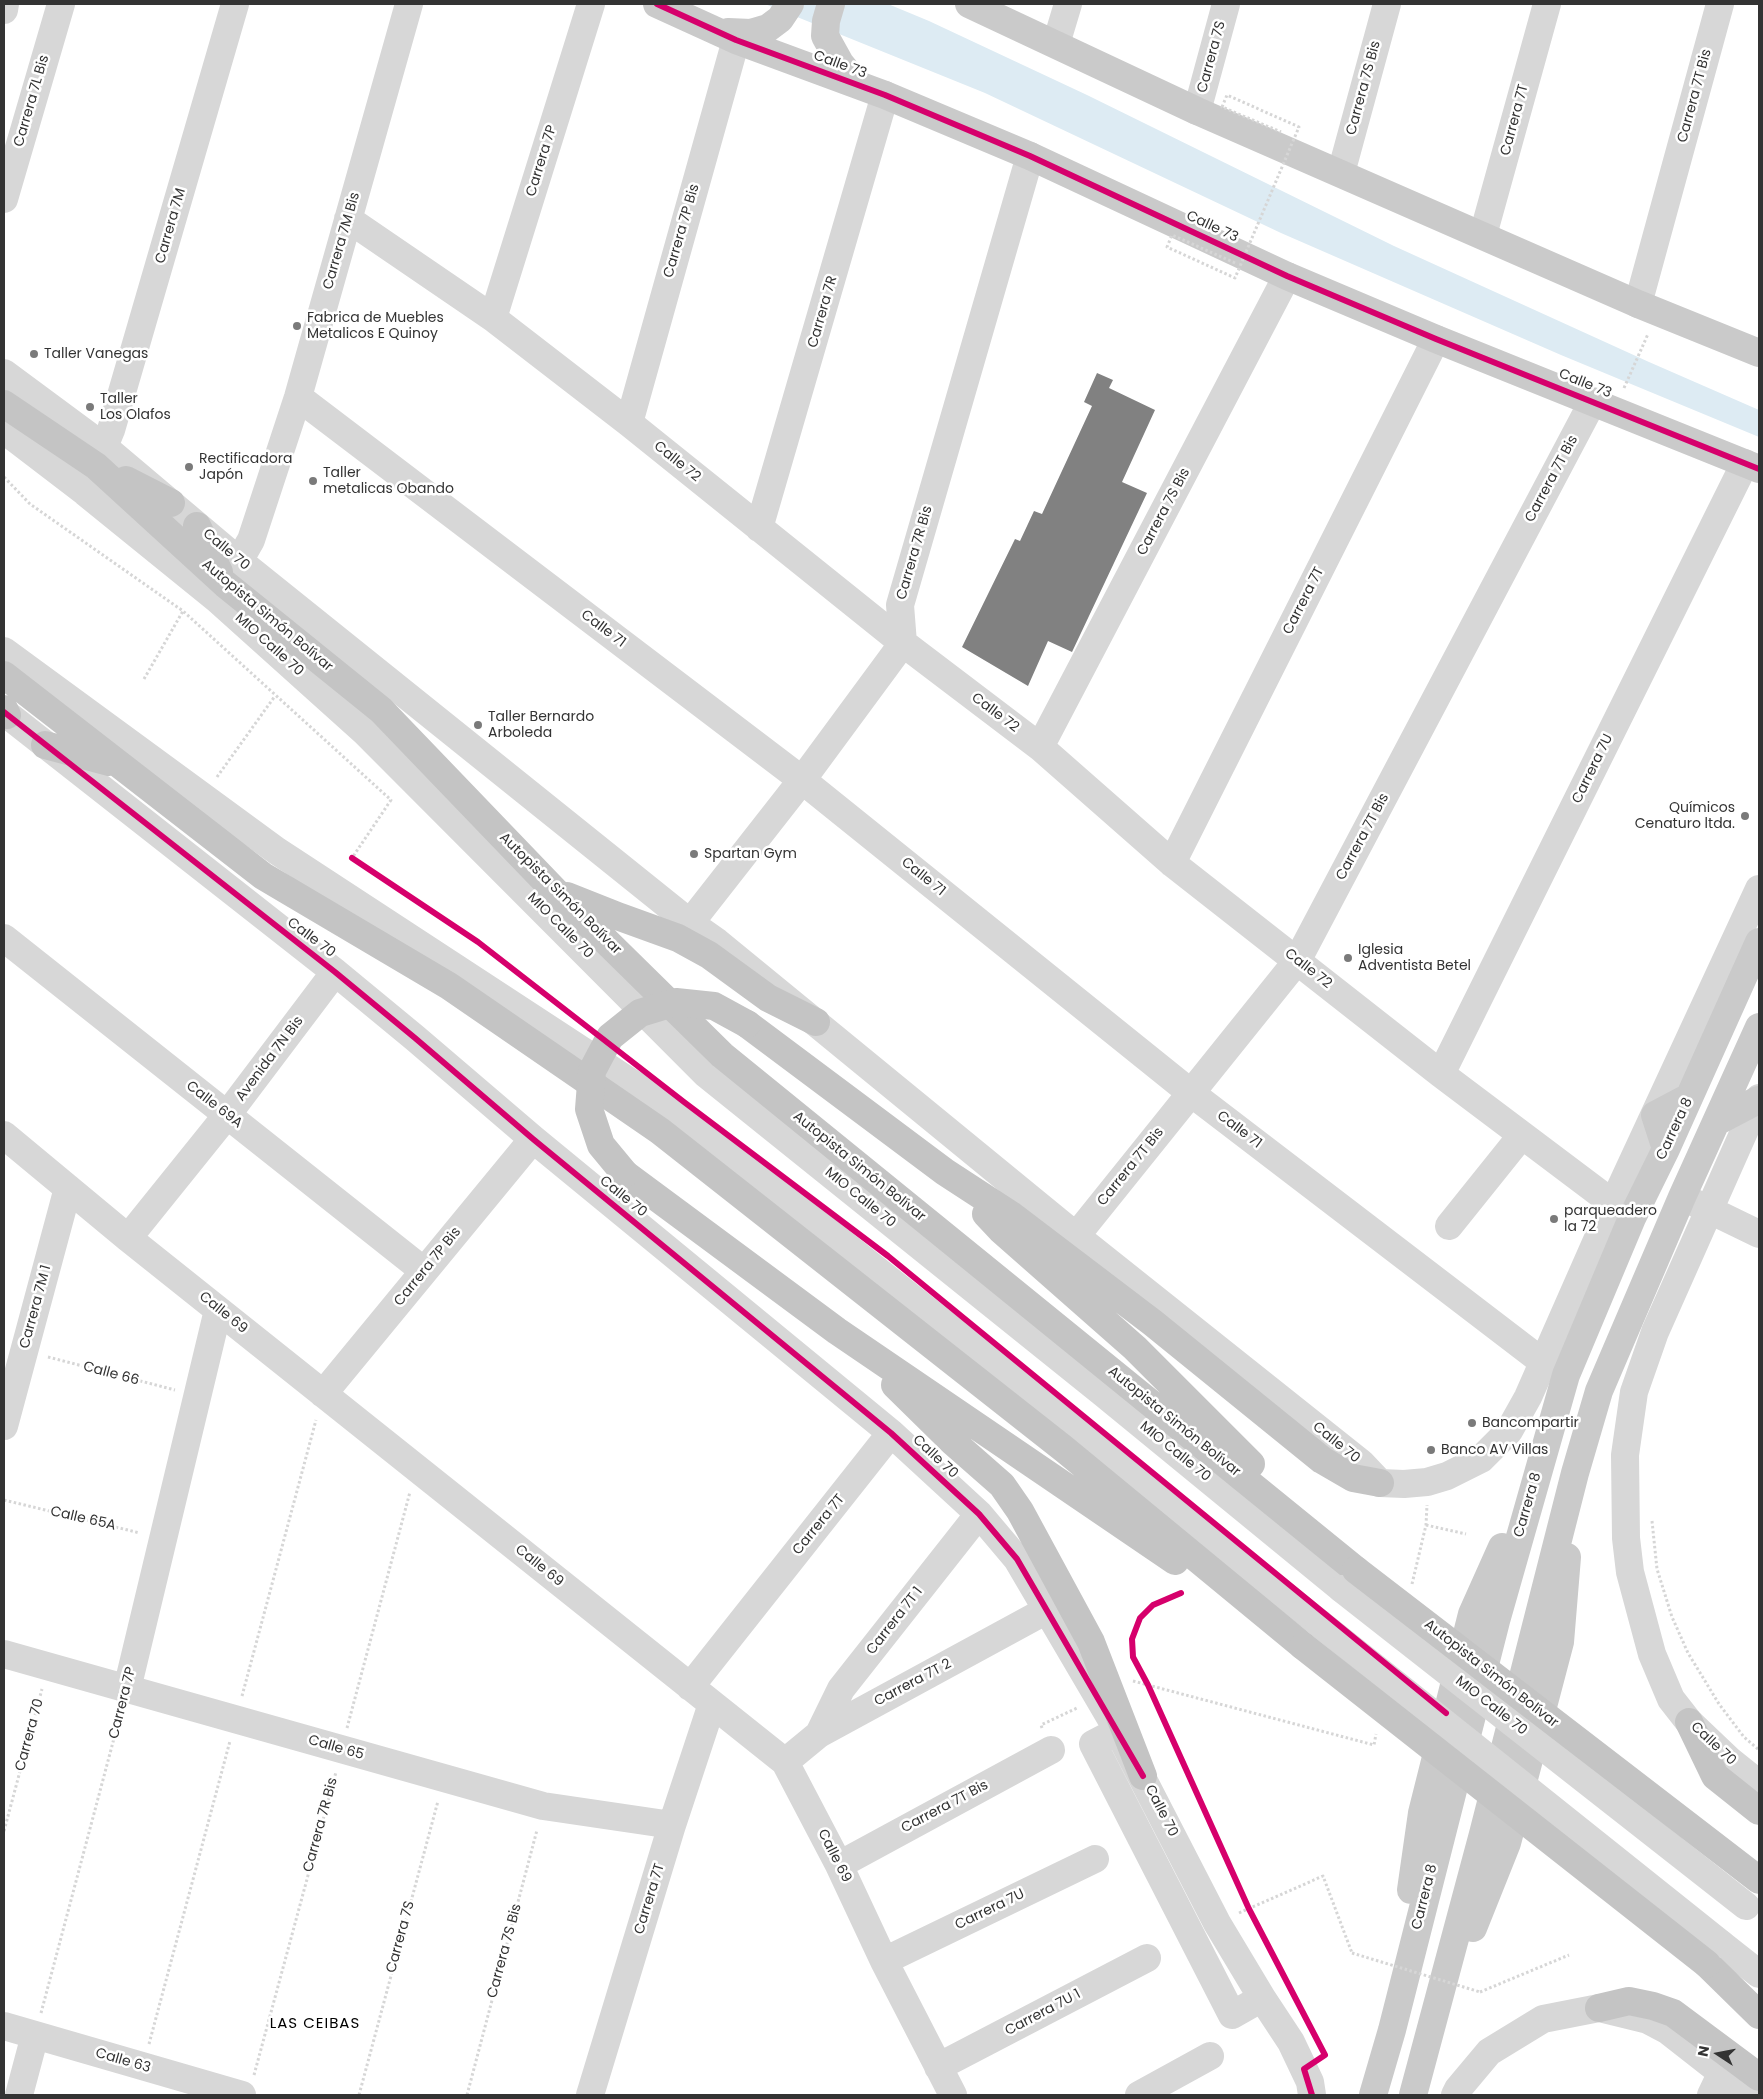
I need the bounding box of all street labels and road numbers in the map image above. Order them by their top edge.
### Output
street label: Carrera 7S [1194,19,1230,95]
street label: Carrera 7S Bis [1343,39,1385,137]
street label: Carrera 7T Bis [1674,47,1716,145]
street label: Calle 73 [811,48,869,82]
street label: Carrera 7L Bis [11,53,53,149]
street label: Carrera 7T [1497,83,1533,157]
street label: Carrera 7P [523,123,561,199]
street label: Carrera 7P Bis [661,182,703,280]
street label: Carrera 7M [152,186,190,266]
street label: Carrera 7M Bis [320,190,364,292]
street label: Calle 73 [1183,208,1241,246]
street label: Carrera 7R [805,274,841,350]
street label: Calle 73 [1556,366,1614,402]
street label: Carrera 7T Bis [1522,433,1582,525]
street label: Calle 72 [650,438,704,486]
street label: Carrera 7S Bis [1134,465,1194,559]
street label: Carrera 7R Bis [894,504,936,602]
street label: Calle 70 [199,526,253,574]
street label: Autopista Simón Bolívar [198,556,336,676]
street label: Carrera 7T [1280,565,1328,637]
street label: Calle 71 [577,607,629,651]
street label: MIO Calle 70 [231,610,307,680]
street label: Calle 72 [968,690,1022,736]
street label: Carrera 7U [1569,732,1617,806]
street label: Carrera 7T Bis [1333,791,1393,883]
street label: Autopista Simón Bolívar [495,829,625,959]
street label: Calle 71 [898,854,948,900]
street label: MIO Calle 70 [524,890,596,962]
street label: Calle 70 [284,914,338,962]
street label: Calle 72 [1281,945,1335,993]
street label: Avenida 7N Bis [233,1013,307,1105]
street label: Calle 69A [183,1078,245,1132]
street label: Carrera 8 [1653,1095,1697,1163]
street label: Autopista Simón Bolívar [789,1108,929,1226]
street label: Calle 71 [1213,1108,1265,1152]
street label: Carrera 7T Bis [1094,1124,1168,1210]
street label: MIO Calle 70 [821,1164,899,1232]
street label: Calle 70 [596,1173,650,1221]
street label: Carrera 7P Bis [391,1224,465,1310]
street label: Carrera 7M 1 [17,1263,55,1351]
street label: Calle 69 [195,1288,251,1338]
street label: Calle 66 [81,1358,141,1390]
street label: Autopista Simón Bolívar [1104,1363,1244,1481]
street label: MIO Calle 70 [1136,1418,1214,1486]
street label: Calle 70 [1309,1419,1363,1467]
street label: Calle 70 [909,1432,961,1482]
street label: Carrera 8 [1511,1471,1545,1539]
street label: Carrera 7T [789,1491,849,1559]
street label: Calle 65A [49,1503,117,1535]
street label: Calle 69 [511,1541,567,1591]
street label: Carrera 7T 1 [863,1584,927,1658]
street label: Autopista Simón Bolívar [1421,1616,1561,1732]
street label: Carrera 7T 2 [872,1656,954,1710]
street label: Carrera 7P [106,1665,140,1741]
street label: MIO Calle 70 [1452,1673,1530,1739]
street label: Carrera 70 [12,1697,48,1773]
street label: Calle 70 [1687,1719,1739,1769]
street label: Calle 65 [306,1732,366,1764]
street label: Carrera 7R Bis [300,1776,342,1874]
street label: Carrera 7T Bis [899,1777,991,1837]
street label: Calle 70 [1141,1782,1181,1840]
street label: Calle 69 [814,1827,854,1885]
street label: Carrera 7T [631,1862,669,1936]
street label: Carrera 8 [1409,1863,1441,1931]
street label: Carrera 7U [953,1886,1027,1934]
street label: Carrera 7S [383,1899,419,1975]
street label: Carrera 7S Bis [484,1902,526,2000]
street label: Carrera 7U 1 [1002,1986,1084,2040]
street label: Calle 63 [93,2045,153,2077]

